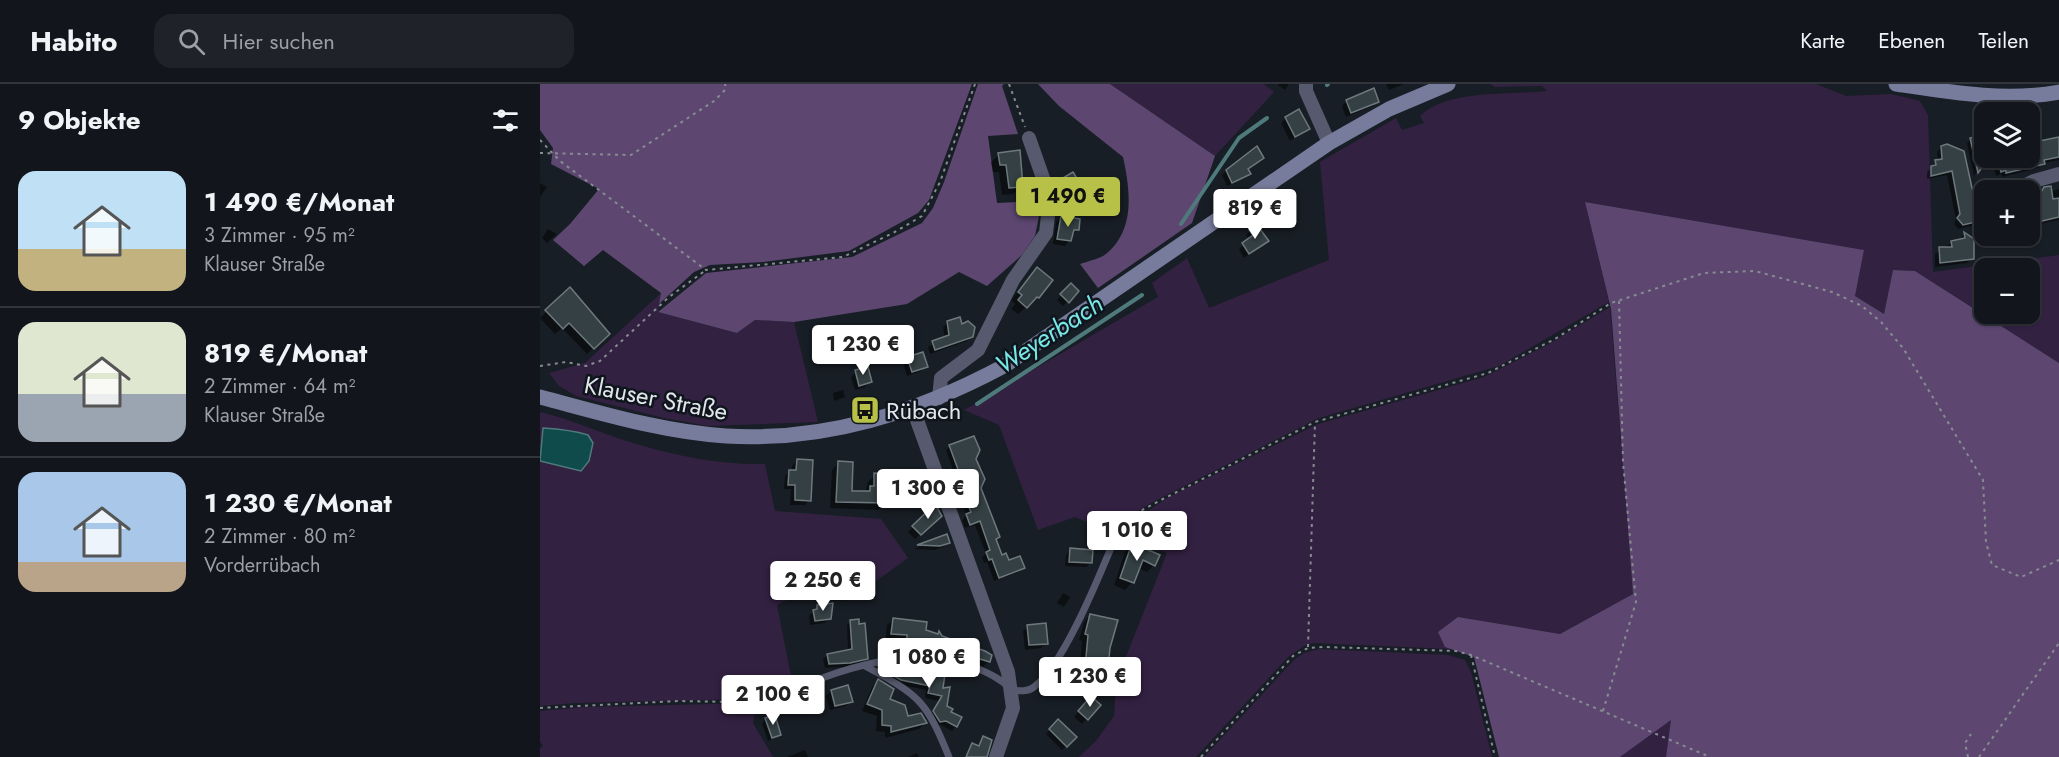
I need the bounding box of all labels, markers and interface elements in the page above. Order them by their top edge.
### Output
search box [154,14,574,68]
text: Habito [30,21,118,62]
icon: search [175,25,208,58]
text: Hier suchen [223,25,335,57]
text: Karte [1800,26,1845,56]
text: Ebenen [1878,26,1945,56]
text: Teilen [1978,26,2029,56]
text: 9 Objekte [18,101,141,139]
map controls [1974,102,2040,324]
button: layers [1974,102,2040,168]
icon: filters [489,104,522,137]
pin: 1 490 € [1013,177,1123,228]
button: + [1974,180,2040,246]
text: 1 490 € [1030,182,1106,211]
text: 1 490 €/Monat [204,183,394,221]
pin: 819 € [1213,189,1297,240]
text: 819 € [1227,194,1283,223]
icon: home [66,195,138,267]
text: 3 Zimmer · 95 m² [204,221,355,250]
text: Klauser Straße [204,250,325,279]
button: − [1974,258,2040,324]
water label: Weyerbach [988,285,1110,383]
pin: 1 230 € [808,325,918,376]
text: 1 230 € [826,330,900,359]
text: 819 €/Monat [204,334,367,372]
icon: home [66,346,138,418]
street label: Klauser Straße [581,367,731,429]
text: 2 Zimmer · 64 m² [204,372,356,401]
place label: Rübach [886,393,961,428]
bus stop icon: Rübach [849,394,881,426]
text: Klauser Straße [204,401,325,430]
pin: 1 300 € [873,469,983,520]
text: 1 300 € [891,474,965,503]
text: 1 230 €/Monat [204,484,392,522]
icon: home [66,496,138,568]
pin: 1 010 € [1082,511,1192,562]
text: 1 010 € [1101,516,1173,545]
text: 2 Zimmer · 80 m² [204,522,355,551]
text: Vorderrübach [204,551,320,580]
pin: 2 250 € [768,561,878,612]
text: 2 250 € [784,566,862,595]
pin: 1 080 € [874,638,984,689]
text: 1 080 € [892,643,966,672]
pin: 1 230 € [1035,657,1145,708]
text: 1 230 € [1053,662,1127,691]
pin: 2 100 € [718,675,828,726]
text: 2 100 € [736,680,810,709]

